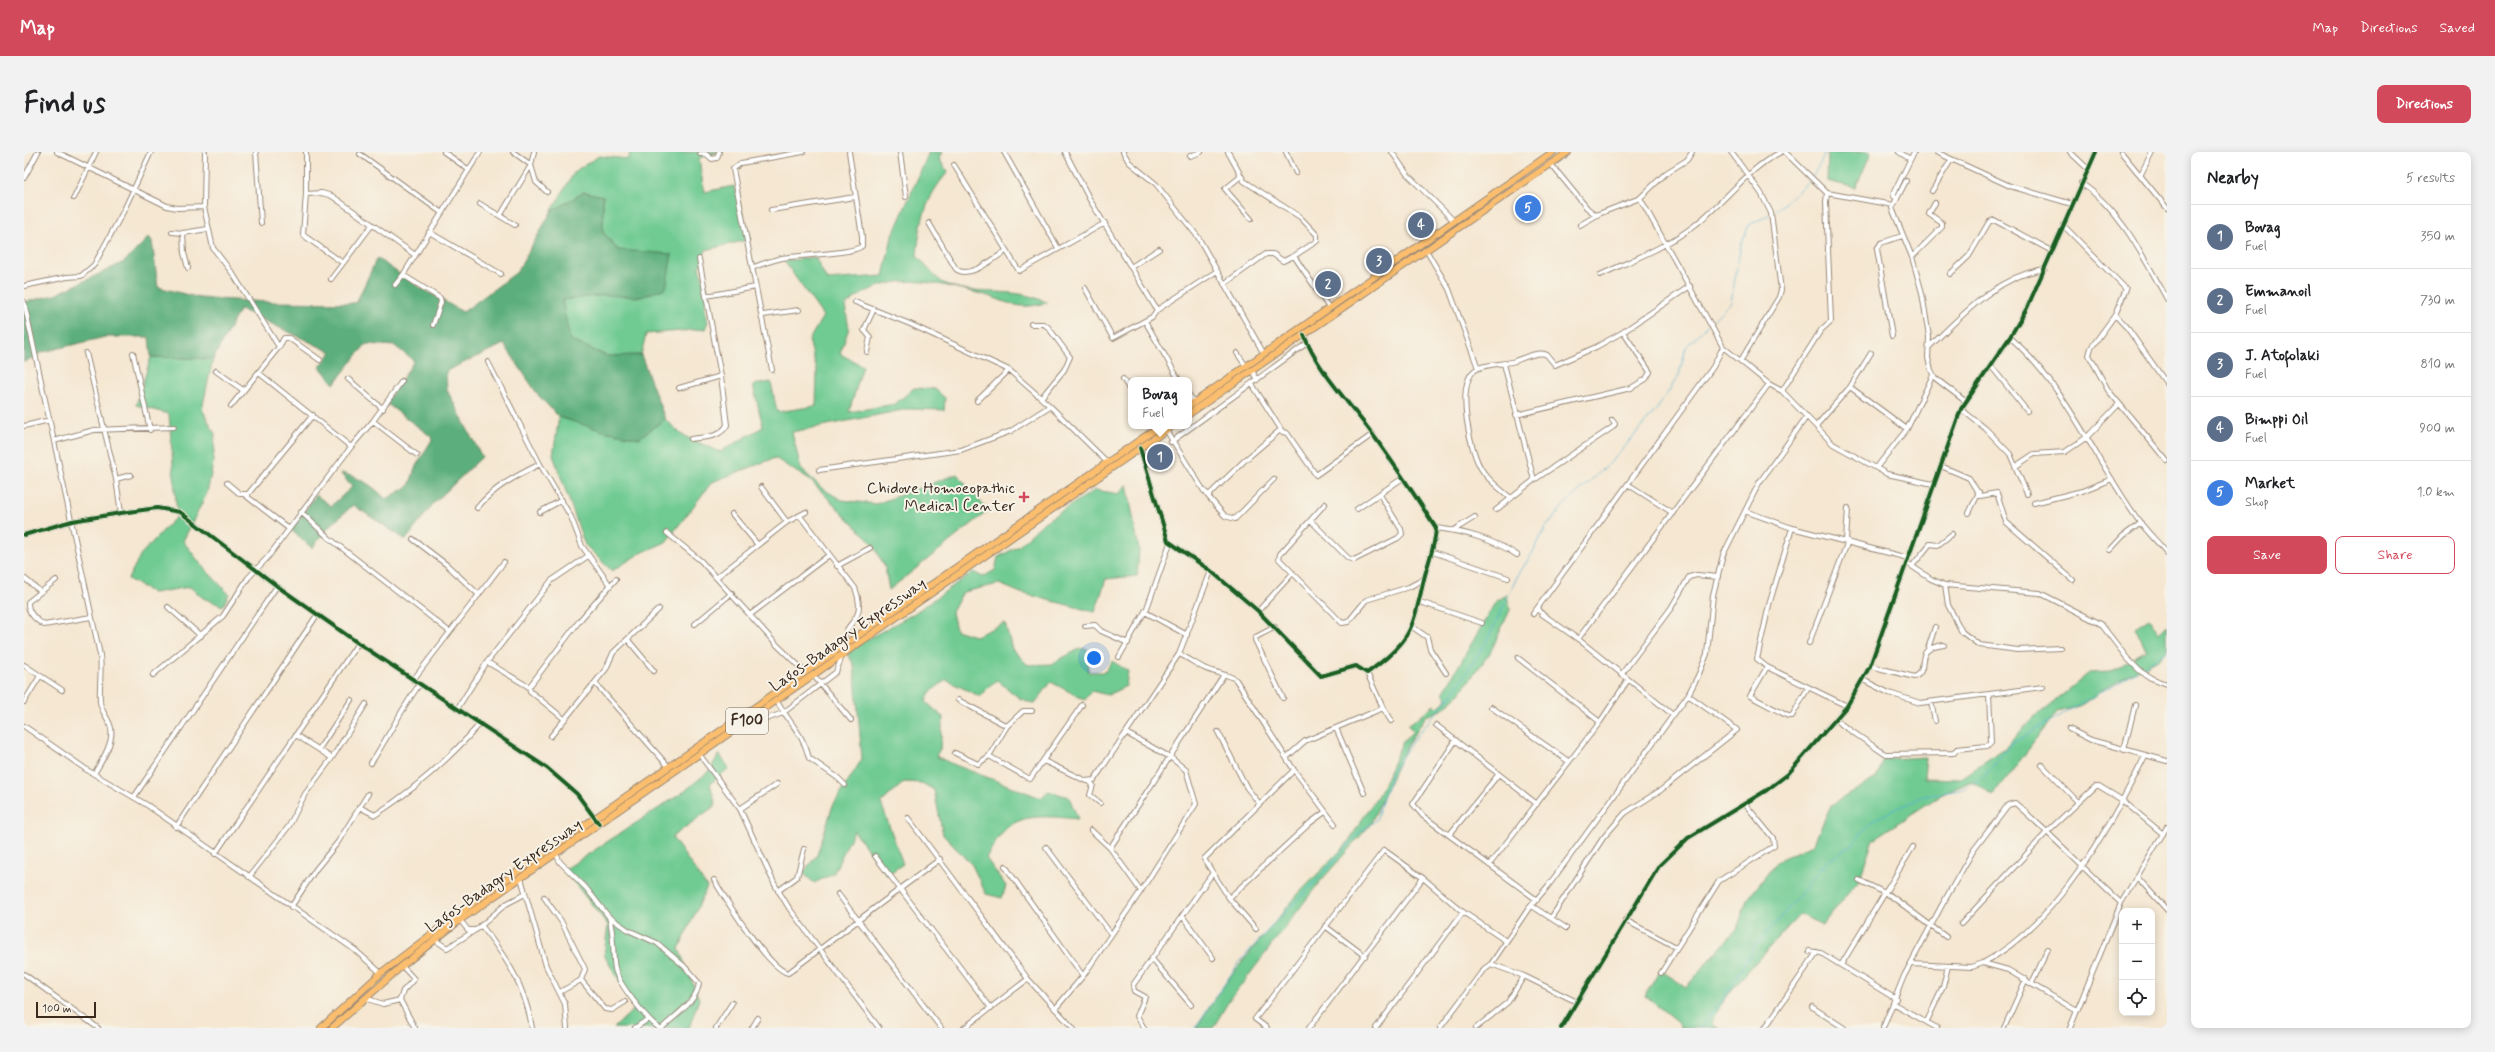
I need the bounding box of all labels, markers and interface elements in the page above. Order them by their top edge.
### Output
text: Map [20,16,55,41]
text: Map [2312,19,2338,37]
text: Directions [2360,19,2418,37]
text: Saved [2440,19,2475,37]
button: Directions [2377,85,2471,123]
text: Find us [24,86,105,123]
text: Nearby [2207,167,2259,189]
text: 5 results [2406,170,2455,187]
pin: 5 [1515,193,1541,223]
pin: 4 [1408,210,1434,240]
text: Bovag [2245,218,2280,238]
text: 1 [2217,228,2223,245]
text: 350 m [2421,228,2455,245]
text: Fuel [2245,238,2267,255]
pin: 3 [1366,246,1392,276]
pin: 2 [1315,269,1341,299]
text: Emmanoil [2245,282,2311,302]
text: 2 [2217,292,2223,309]
text: 730 m [2420,292,2455,309]
text: Fuel [2245,302,2267,319]
text: J. Atofolaki [2245,346,2319,366]
text: 3 [2217,356,2223,373]
text: 810 m [2420,356,2455,373]
text: Fuel [2245,366,2267,383]
popup [1128,377,1192,429]
text: Bovag [1142,385,1178,405]
text: Fuel [1142,405,1164,422]
text: Bimppi Oil [2245,410,2308,430]
text: 4 [2216,420,2224,437]
text: 900 m [2420,420,2455,437]
text: Fuel [2245,430,2267,447]
pin: 1 [1147,442,1173,472]
text: Market [2245,474,2295,494]
place label: Chidove Homoeopathic Medical Center [867,478,1015,517]
text: 5 [2216,484,2224,501]
text: 1.0 km [2417,484,2455,501]
marker: Chidove Homoeopathic Medical Center [1018,491,1030,503]
text: Shop [2245,494,2269,511]
button: Save [2207,536,2327,574]
button: Share [2335,536,2455,574]
street label: Lagos-Badagry Expressway [766,573,931,698]
your location [1084,648,1104,668]
road number: F100 [726,708,768,734]
street label: Lagos-Badagry Expressway [422,814,587,939]
map controls [2119,908,2155,1016]
button: + [2119,908,2155,944]
button: − [2119,944,2155,980]
button: locate [2119,980,2155,1016]
scale bar [36,1000,96,1019]
text: 100 m [42,1002,72,1016]

